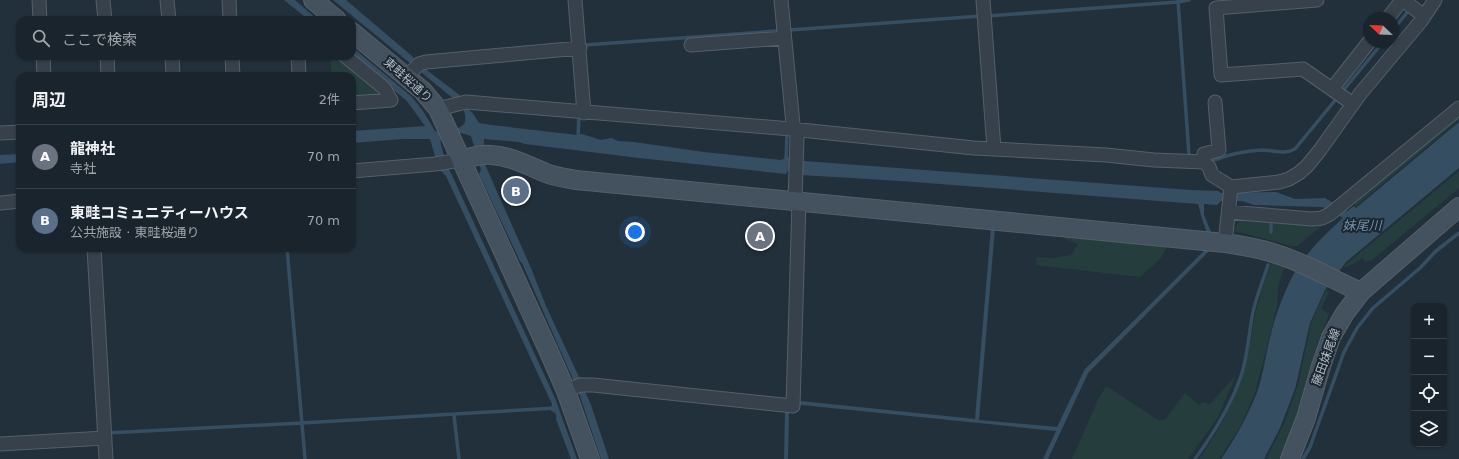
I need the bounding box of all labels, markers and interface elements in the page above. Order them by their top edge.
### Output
north arrow [1363,12,1399,48]
search box [16,16,356,60]
icon: search [30,27,52,49]
text: ここで検索 [62,31,137,49]
street label: 東畦桜通り [381,55,435,105]
text: 周辺 [32,90,66,110]
text: 2件 [319,92,340,107]
text: 龍神社 [70,140,115,158]
text: A [40,149,50,164]
text: 70 m [307,149,340,164]
text: 寺社 [70,161,96,176]
pin: B [503,176,529,206]
text: 東畦コミュニティーハウス [70,204,249,222]
text: B [40,213,50,228]
text: 70 m [307,213,340,228]
water label: 妹尾川 [1342,218,1383,233]
pin: A [747,221,773,251]
your location [625,222,645,242]
text: 公共施設 · 東畦桜通り [70,225,199,240]
map controls [1411,303,1447,447]
button: + [1411,303,1447,339]
street label: 藤田妹尾線 [1309,326,1343,388]
button: − [1411,339,1447,375]
button: locate [1411,375,1447,411]
button: layers [1411,411,1447,447]

